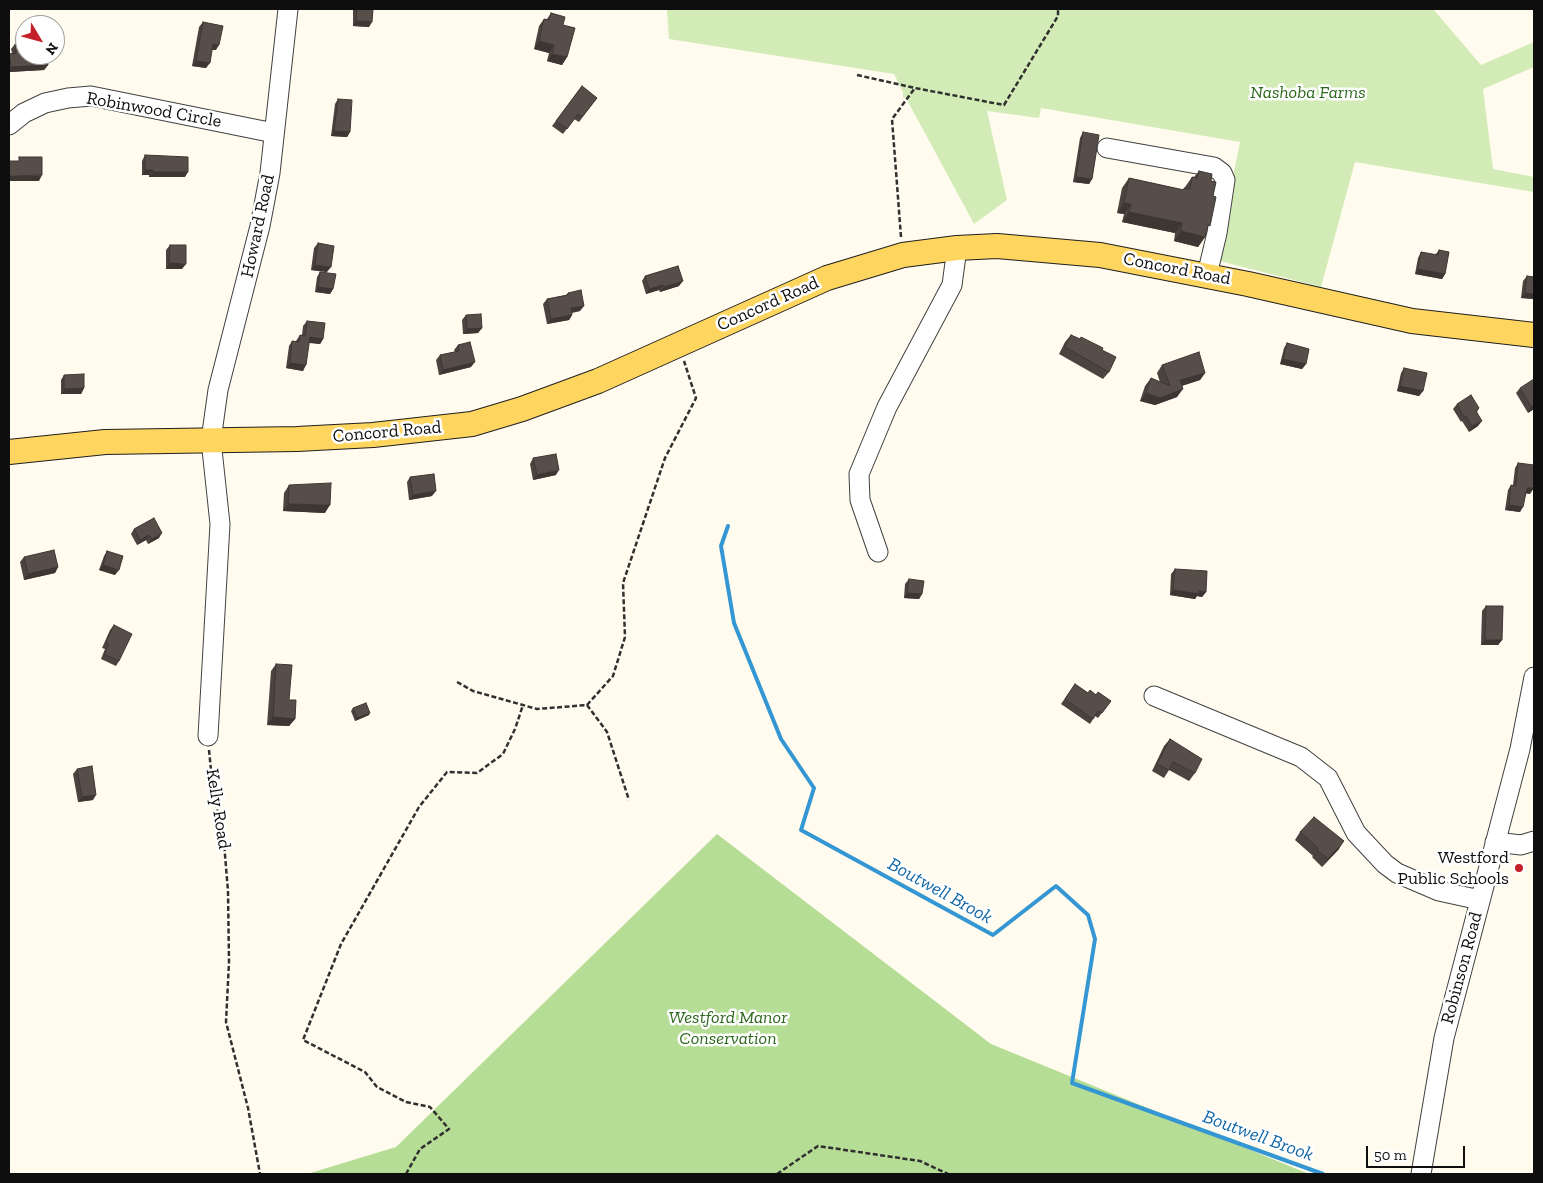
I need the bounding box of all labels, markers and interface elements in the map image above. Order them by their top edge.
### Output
north arrow [15,15,65,65]
text: N [42,39,62,58]
park label: Nashoba Farms [1250,82,1366,104]
street label: Robinwood Circle [85,88,223,132]
street label: Howard Road [237,172,279,280]
street label: Concord Road [1121,248,1233,290]
street label: Concord Road [714,272,822,336]
street label: Concord Road [332,416,442,448]
street label: Kelly Road [201,767,235,851]
place label: Westford Public Schools [1398,847,1509,890]
water label: Boutwell Brook [884,853,996,929]
marker: Westford Public Schools [1513,862,1525,874]
street label: Robinson Road [1437,910,1487,1026]
park label: Westford Manor Conservation [669,1007,787,1050]
water label: Boutwell Brook [1200,1105,1316,1167]
scale bar [1368,1136,1467,1168]
text: 50 m [1374,1146,1407,1164]

